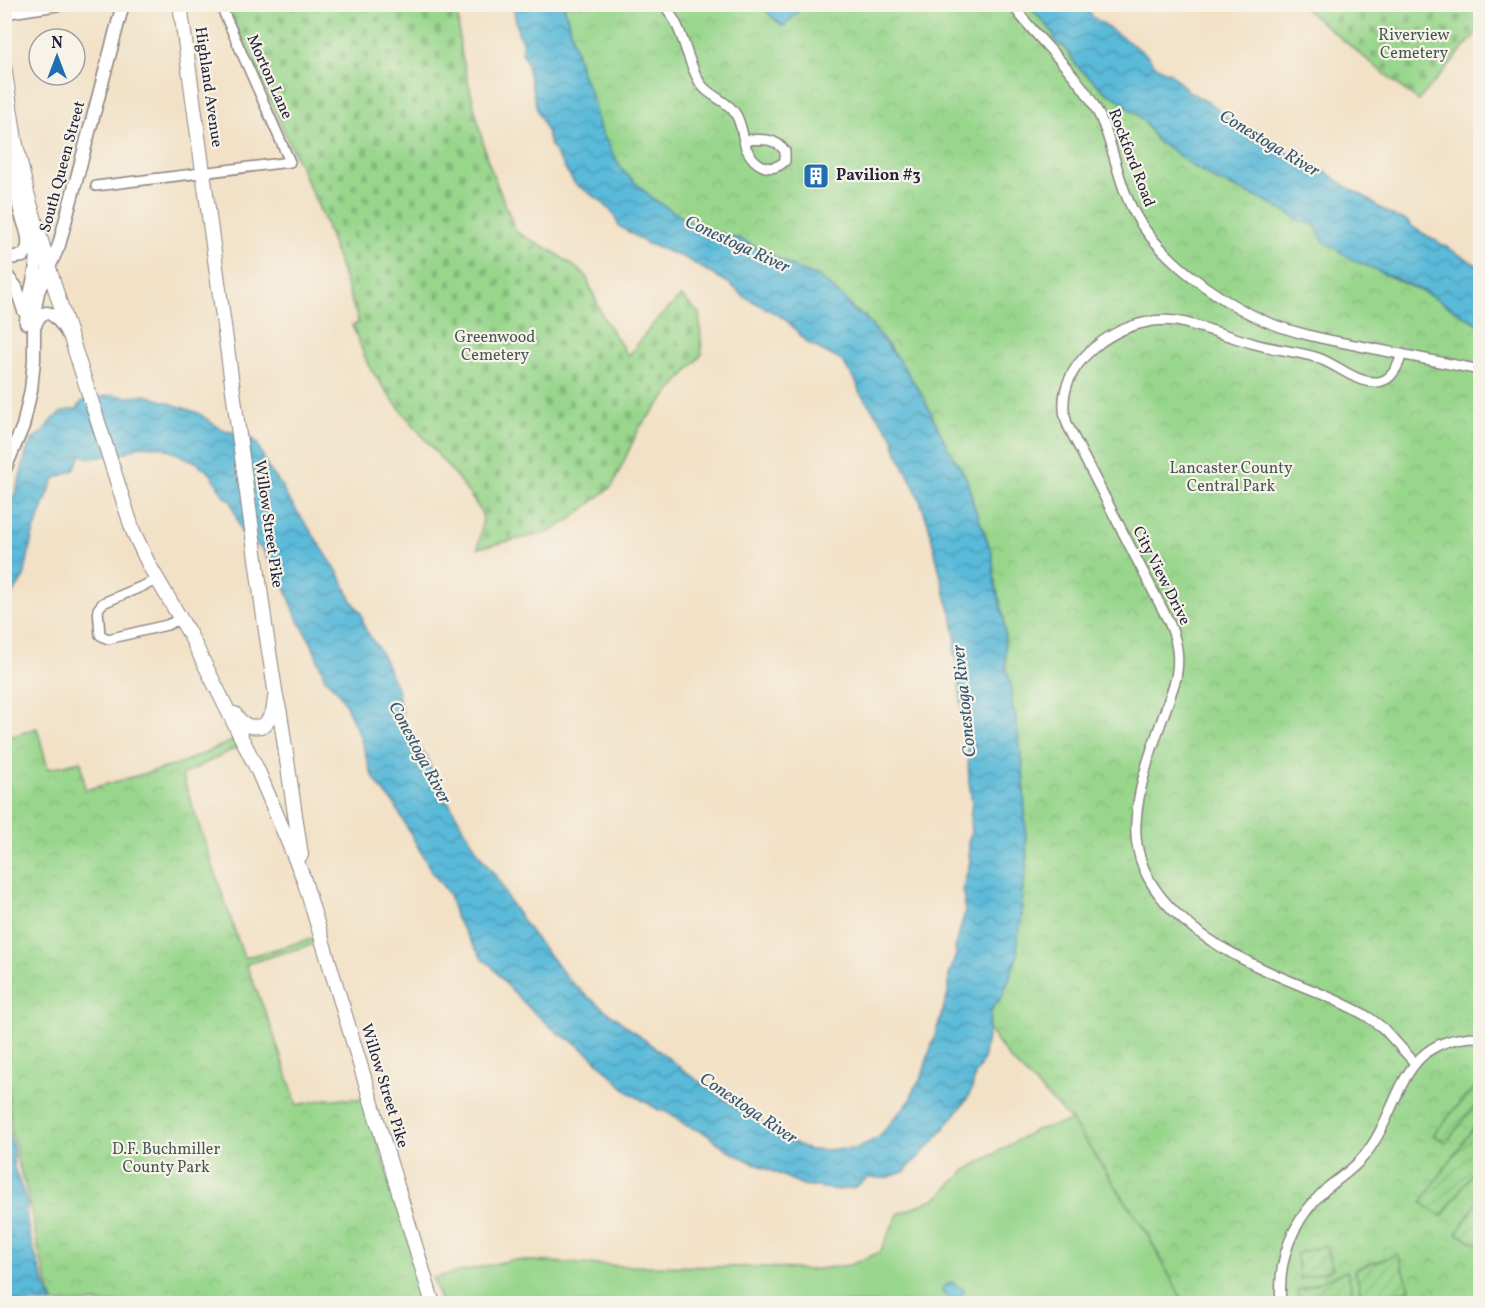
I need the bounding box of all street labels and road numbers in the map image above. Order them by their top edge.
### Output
street label: Highland Avenue [189,25,227,149]
street label: Morton Lane [241,31,297,123]
street label: South Queen Street [35,98,91,235]
street label: Rockford Road [1102,106,1160,210]
street label: Willow Street Pike [248,459,288,589]
street label: City View Drive [1127,523,1195,629]
street label: Willow Street Pike [355,1021,413,1151]

